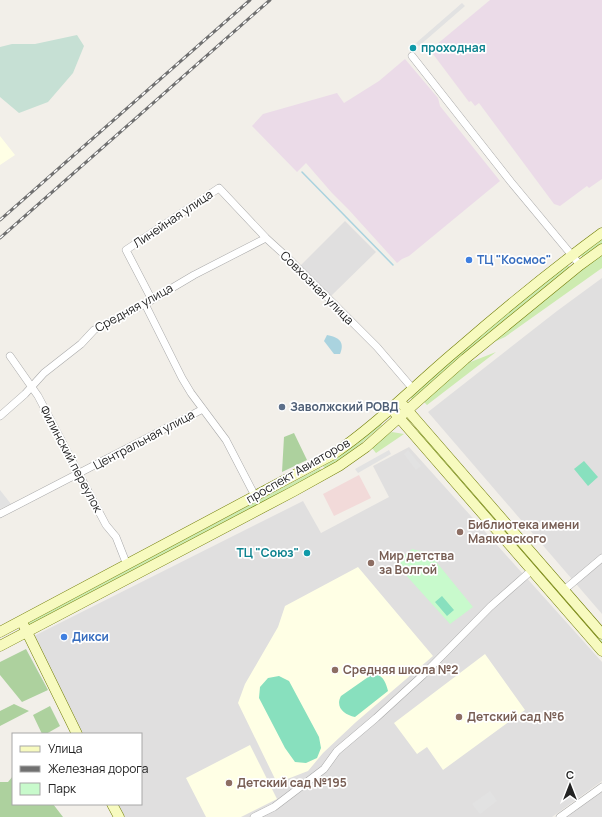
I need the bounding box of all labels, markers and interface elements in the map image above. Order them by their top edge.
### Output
place label: проходная [421,39,486,56]
marker: проходная [408,43,418,53]
street label: Линейная улица [129,186,216,252]
street label: Совхозная улица [277,247,358,328]
place label: ТЦ "Космос" [477,251,551,268]
marker: ТЦ "Космос" [464,255,474,265]
street label: Средняя улица [92,279,176,336]
place label: Заволжский РОВД [290,398,399,415]
street label: Филинский переулок [36,402,107,516]
marker: Заволжский РОВД [277,402,287,412]
street label: Центральная улица [90,406,197,473]
street label: проспект Авиаторов [243,434,353,507]
place label: Библиотека имени Маяковского [468,516,579,547]
marker: Библиотека имени Маяковского [455,527,465,537]
place label: ТЦ "Союз" [237,544,299,561]
place label: Мир детства за Волгой [379,547,454,578]
marker: ТЦ "Союз" [302,548,312,558]
marker: Мир детства за Волгой [366,558,376,568]
place label: Дикси [72,628,109,645]
marker: Дикси [59,632,69,642]
place label: Средняя школа №2 [343,661,459,678]
marker: Средняя школа №2 [330,665,340,675]
place label: Детский сад №6 [467,708,564,725]
marker: Детский сад №6 [454,712,464,722]
legend [12,733,142,805]
text: Улица [48,740,82,757]
text: Железная дорога [48,760,148,777]
north arrow [550,765,590,805]
text: С [566,767,574,782]
place label: Детский сад №195 [237,774,347,791]
marker: Детский сад №195 [224,778,234,788]
text: Парк [48,780,77,797]

